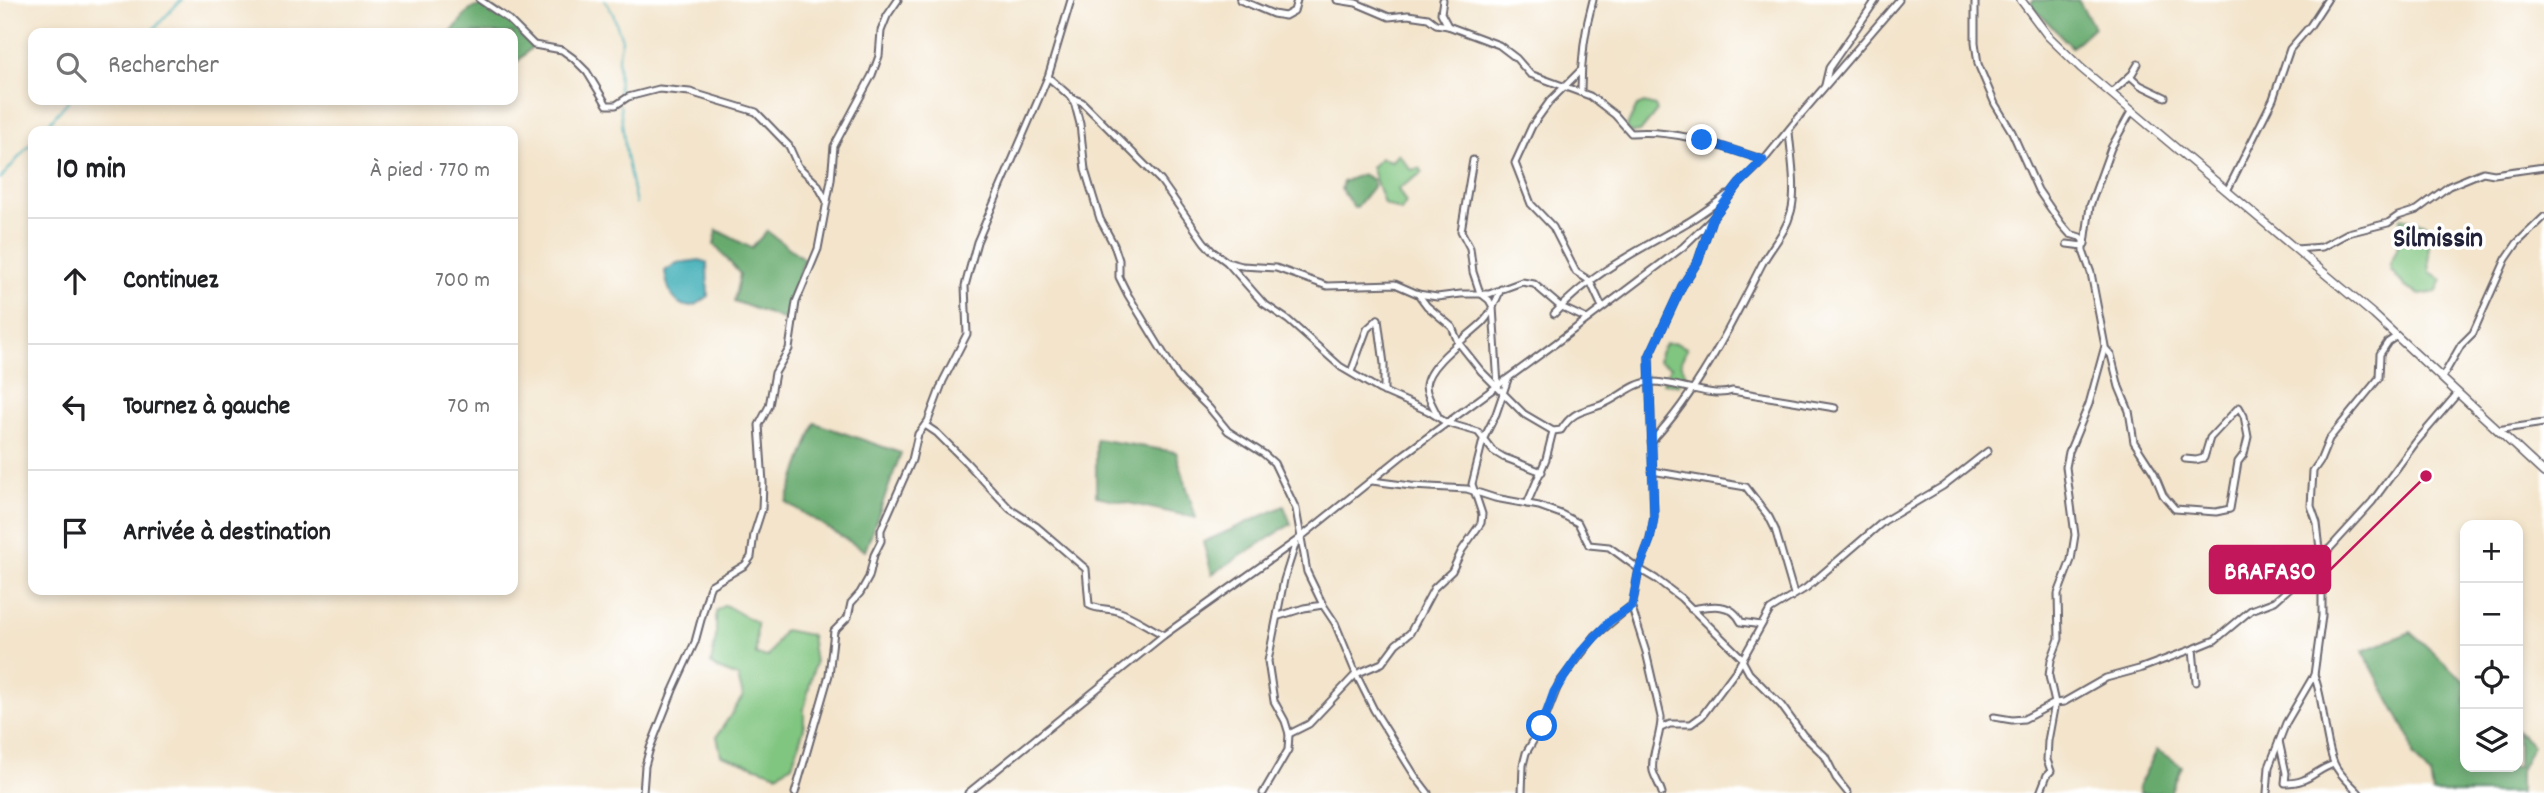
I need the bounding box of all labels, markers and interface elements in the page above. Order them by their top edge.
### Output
search box [28,28,518,105]
icon: search [52,48,90,86]
text: Rechercher [108,48,219,85]
route end [1686,124,1717,155]
text: 10 min [56,150,126,193]
text: À pied · 770 m [370,155,490,188]
district label: Silmissin [2393,221,2483,261]
icon: ahead [56,262,94,300]
text: Continuez [123,263,218,300]
text: 700 m [435,265,490,298]
icon: left [56,388,94,426]
text: Tournez à gauche [123,389,290,426]
text: 70 m [448,391,490,424]
icon: arrive [56,514,94,552]
text: Arrivée à destination [123,515,331,552]
map controls [2460,520,2523,772]
button: + [2460,520,2523,583]
callout: BRAFASO [2210,546,2330,593]
text: BRAFASO [2224,555,2316,592]
button: − [2460,583,2523,646]
button: locate [2460,646,2523,709]
button: layers [2460,709,2523,772]
route start [1526,710,1557,741]

